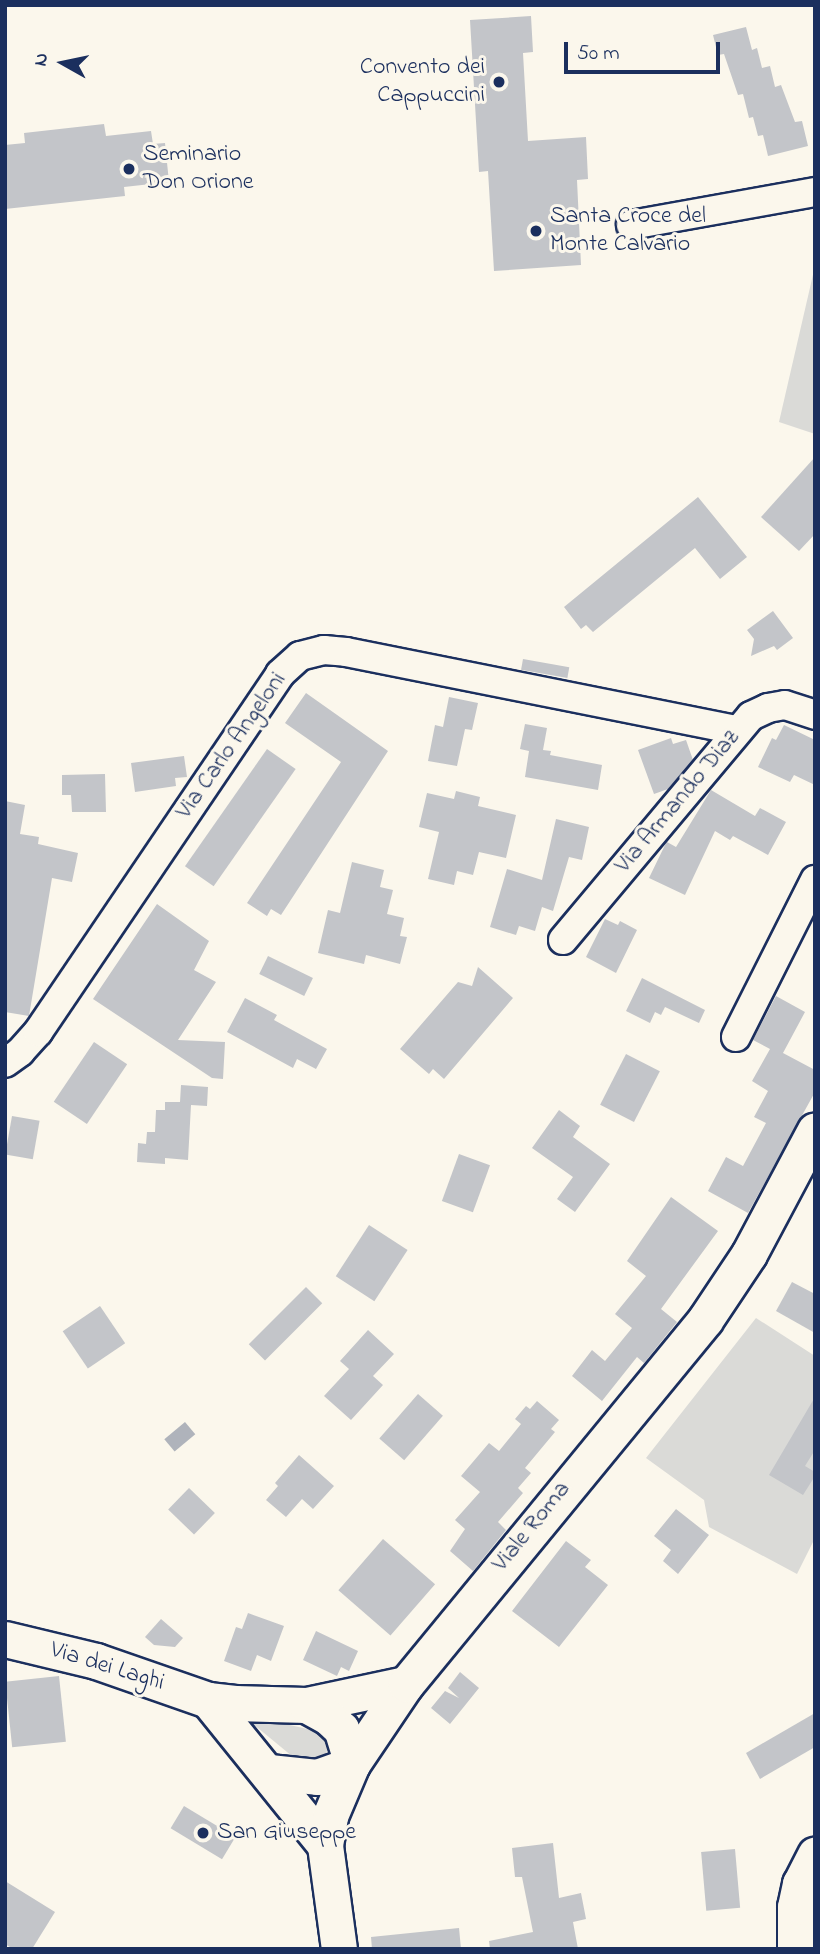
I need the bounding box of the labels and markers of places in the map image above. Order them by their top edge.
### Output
place label: Convento dei Cappuccini [360,54,485,110]
marker: Convento dei Cappuccini [491,74,507,90]
place label: Seminario Don Orione [143,141,254,197]
marker: Seminario Don Orione [121,161,137,177]
place label: Santa Croce del Monte Calvario [550,203,706,259]
marker: Santa Croce del Monte Calvario [528,223,544,239]
place label: San Giuseppe [217,1819,356,1847]
marker: San Giuseppe [195,1825,211,1841]

